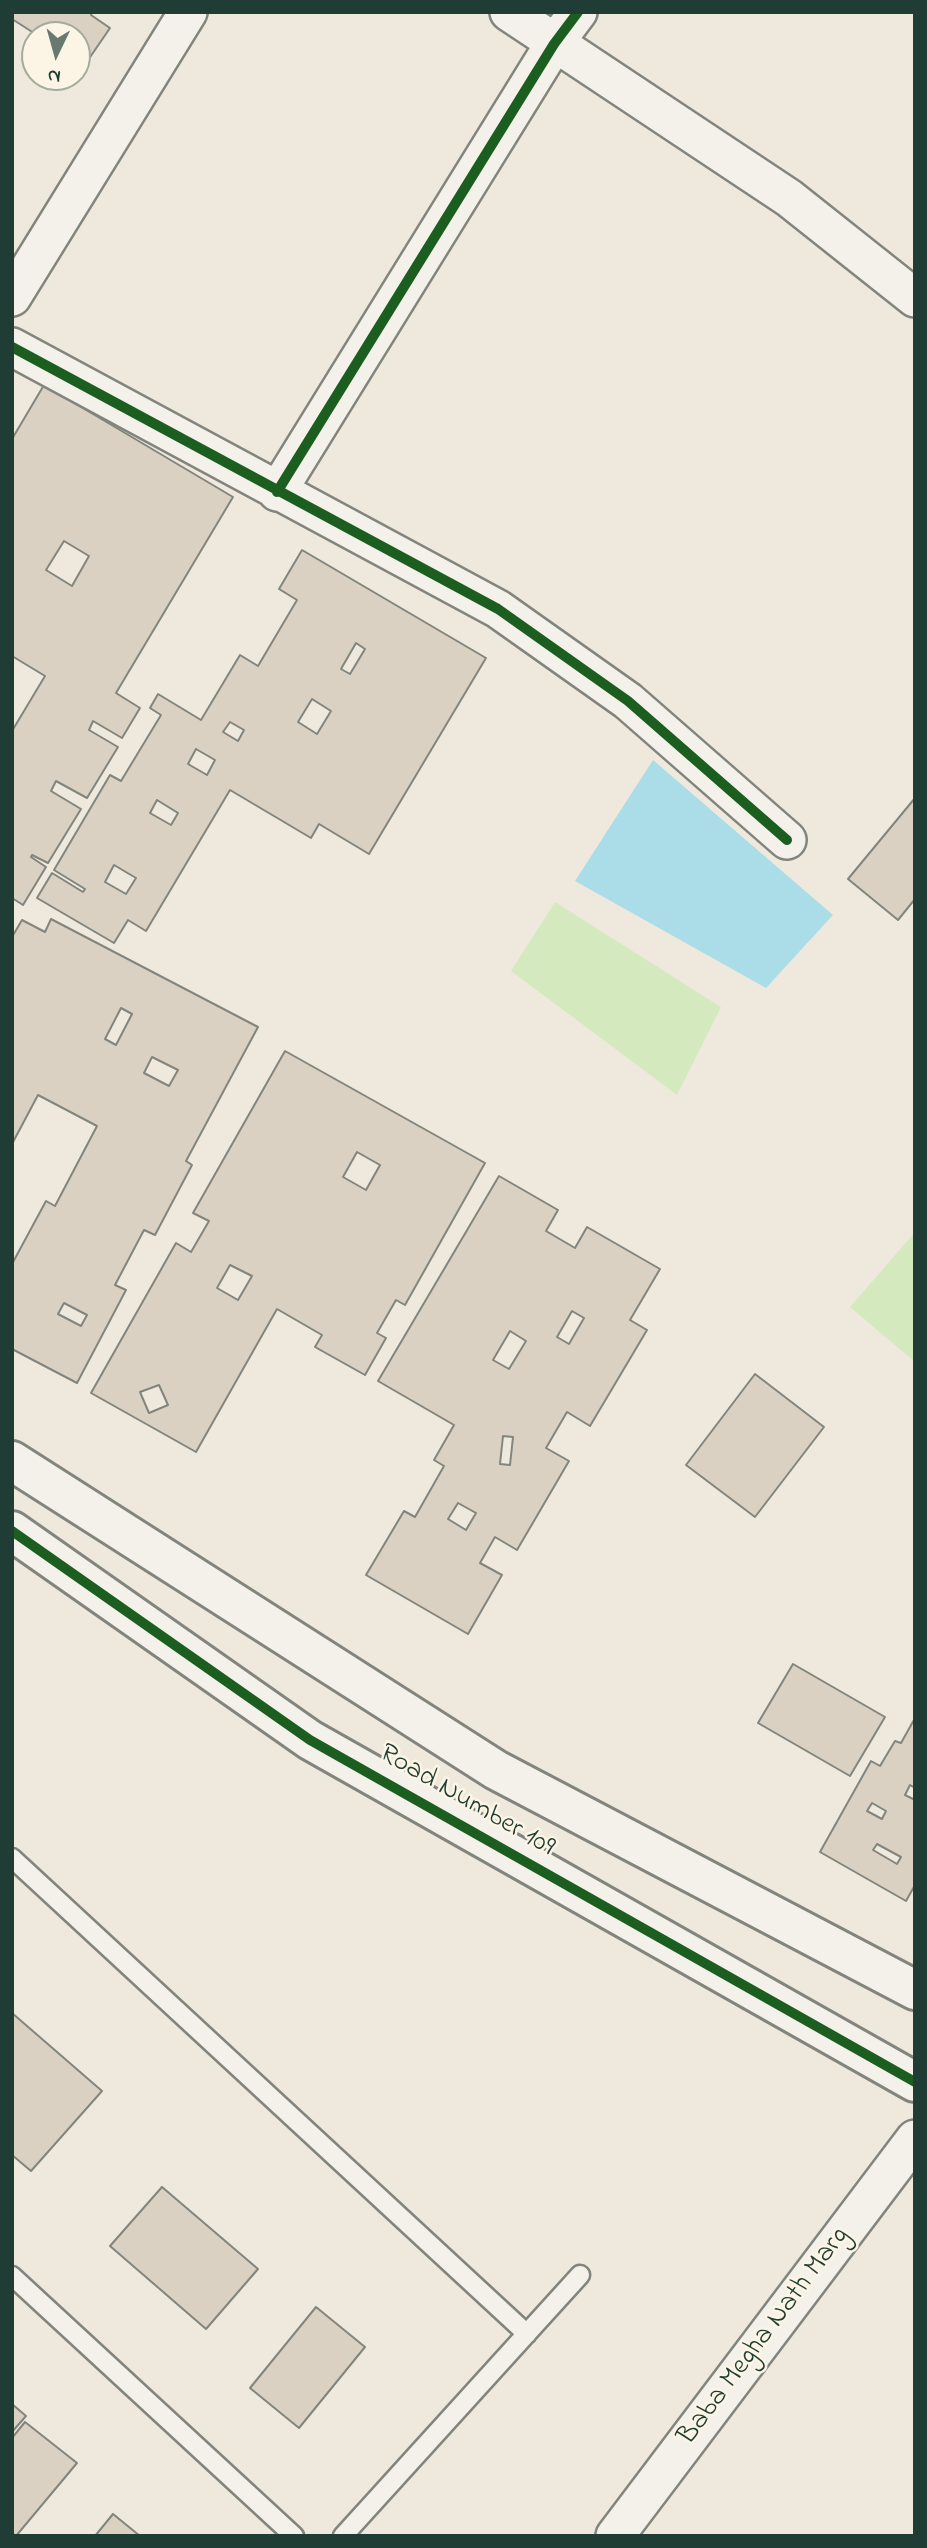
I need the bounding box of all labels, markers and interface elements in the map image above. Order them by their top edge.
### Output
north arrow [21,21,91,91]
text: N [47,61,62,89]
street label: Road Number 109 [372,1738,560,1866]
street label: Baba Megha Nath Marg [672,2221,858,2453]

